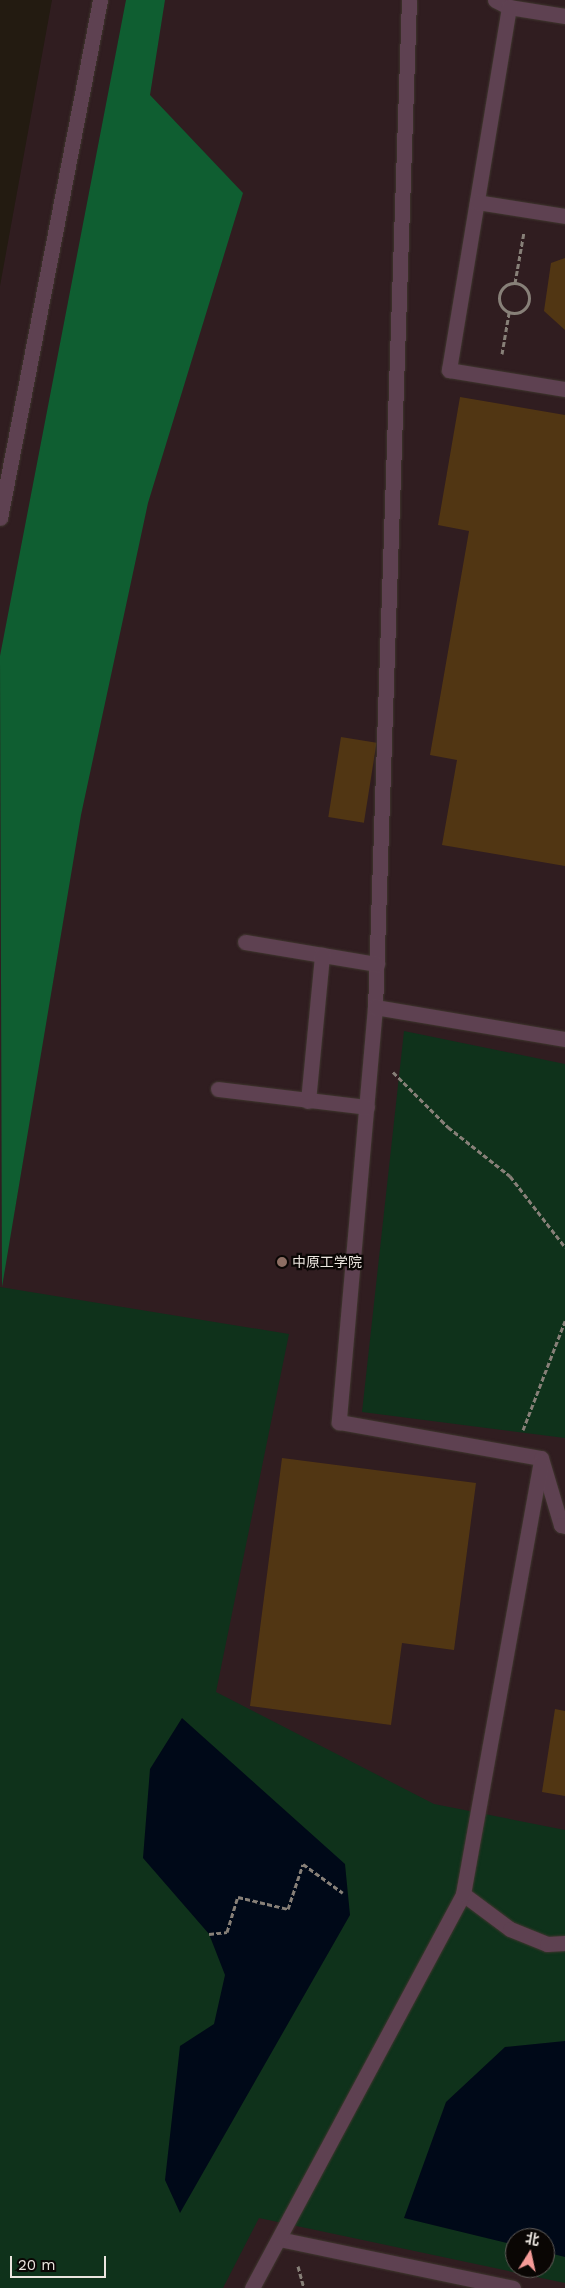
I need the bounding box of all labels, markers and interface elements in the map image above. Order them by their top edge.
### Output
place label: 中原工学院 [292,1254,362,1270]
marker: 中原工学院 [276,1256,288,1268]
north arrow [505,2228,555,2278]
text: 北 [524,2230,541,2248]
scale bar [12,2246,109,2278]
text: 20 m [18,2256,56,2274]

